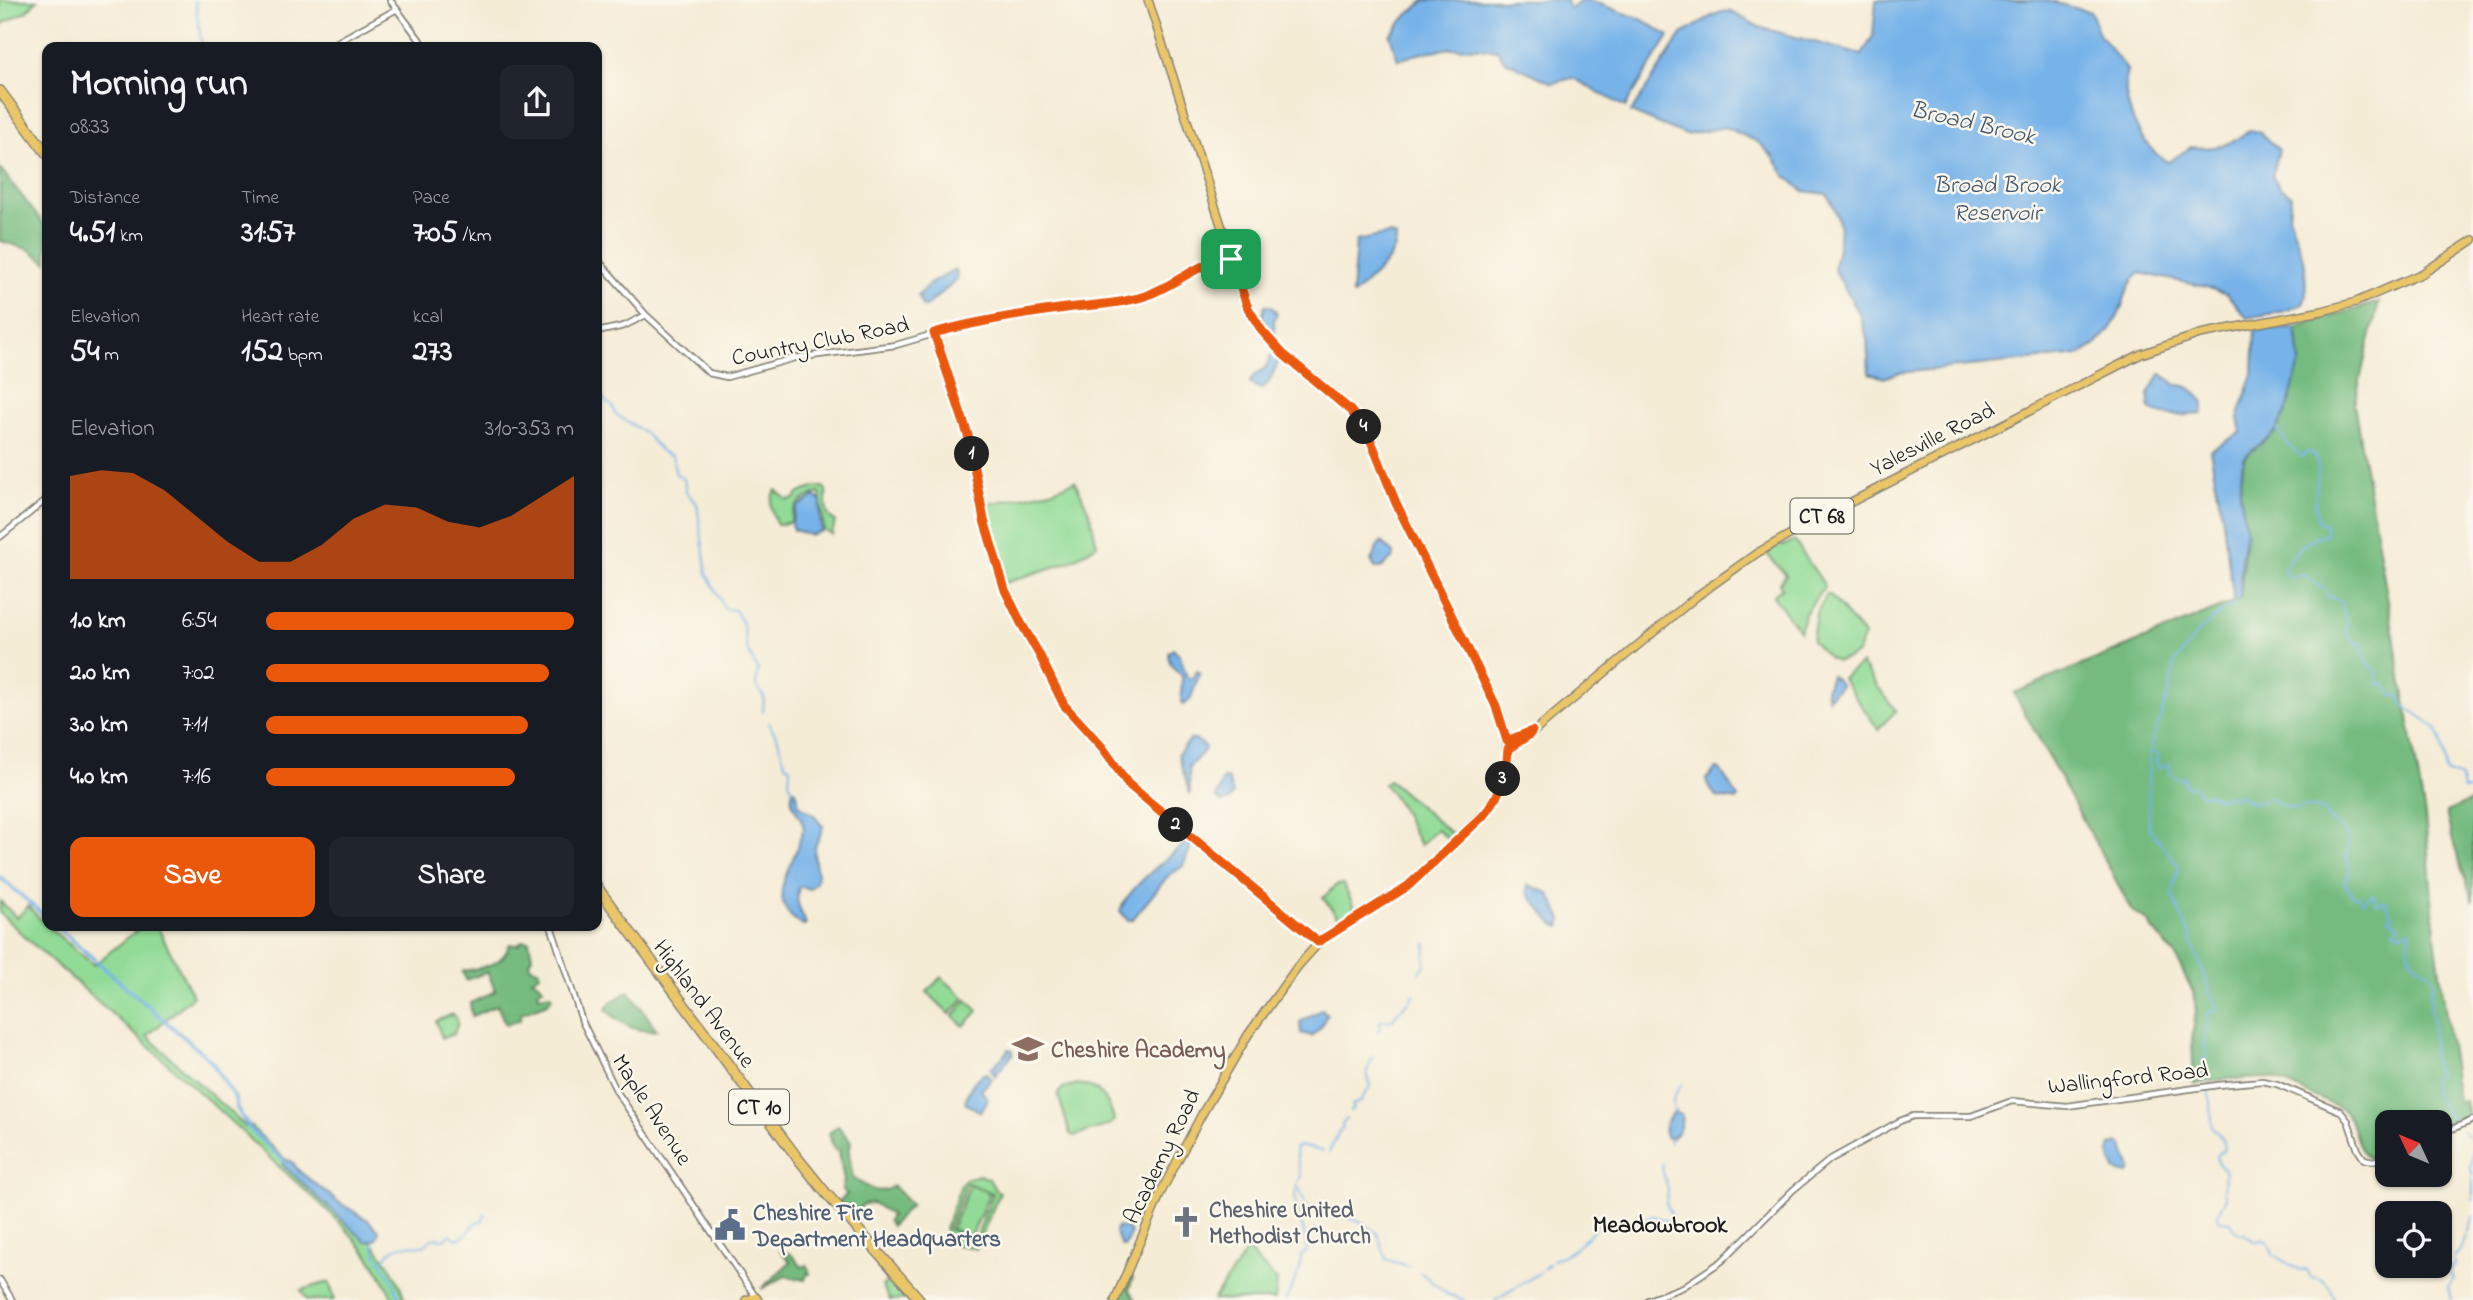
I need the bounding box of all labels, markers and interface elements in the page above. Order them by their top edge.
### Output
text: Morning run [70,57,248,113]
button: share [500,65,574,139]
water label: Broad Brook [1907,93,2040,156]
text: 08:33 [70,111,110,144]
water label: Broad Brook Reservoir [1934,169,2062,232]
text: Distance [70,185,140,212]
text: Time [241,185,279,212]
text: Pace [413,185,450,212]
text: 4.51 [70,212,115,256]
text: 31:57 [241,212,295,256]
text: 7:05 [413,212,458,256]
text: km [115,223,143,250]
text: /km [458,223,491,250]
pin [1201,229,1261,289]
icon: arrive [1212,240,1250,278]
text: Elevation [70,304,140,331]
text: Heart rate [241,304,319,331]
text: kcal [413,304,443,331]
street label: Country Club Road [729,309,912,378]
text: 54 [70,331,100,375]
text: 152 [241,331,283,375]
text: 273 [413,331,452,375]
text: m [100,342,119,369]
text: bpm [283,342,323,369]
street label: Yalesville Road [1865,395,2001,486]
pin: 4 [1346,410,1382,444]
text: Elevation [70,413,155,446]
text: 310–353 m [485,413,574,446]
text: 4 [1360,413,1367,440]
pin: 1 [954,436,990,472]
text: 1 [968,440,975,467]
road number: CT 68 [1790,498,1854,534]
text: 1.0 km [70,605,126,638]
text: 6:54 [182,605,217,638]
text: 2.0 km [70,657,130,690]
text: 7:02 [182,657,215,690]
text: 3.0 km [70,709,128,742]
text: 7:11 [182,709,208,742]
text: 4.0 km [70,761,128,794]
text: 7:16 [182,761,211,794]
pin: 3 [1486,762,1520,796]
text: 3 [1499,765,1506,792]
pin: 2 [1158,808,1194,842]
text: 2 [1171,811,1180,838]
button: Save [70,837,315,917]
button: Share [329,837,574,917]
street label: Highland Avenue [643,934,763,1077]
school or university icon: Cheshire Academy [1011,1032,1045,1066]
place label: Cheshire Academy [1051,1035,1226,1070]
street label: Maple Avenue [603,1048,700,1173]
street label: Wallingford Road [2047,1055,2210,1105]
street label: Academy Road [1116,1084,1212,1231]
road number: CT 10 [729,1090,789,1124]
north arrow [2375,1110,2452,1186]
map controls [2375,1110,2452,1278]
place label: Cheshire United Methodist Church [1209,1195,1371,1254]
place label: Cheshire Fire Department Headquarters [752,1198,1001,1257]
button: locate [2375,1201,2452,1278]
church icon: Cheshire United Methodist Church [1169,1205,1203,1239]
public building icon: Cheshire Fire Department Headquarters [713,1208,747,1242]
district label: Meadowbrook [1593,1209,1728,1244]

